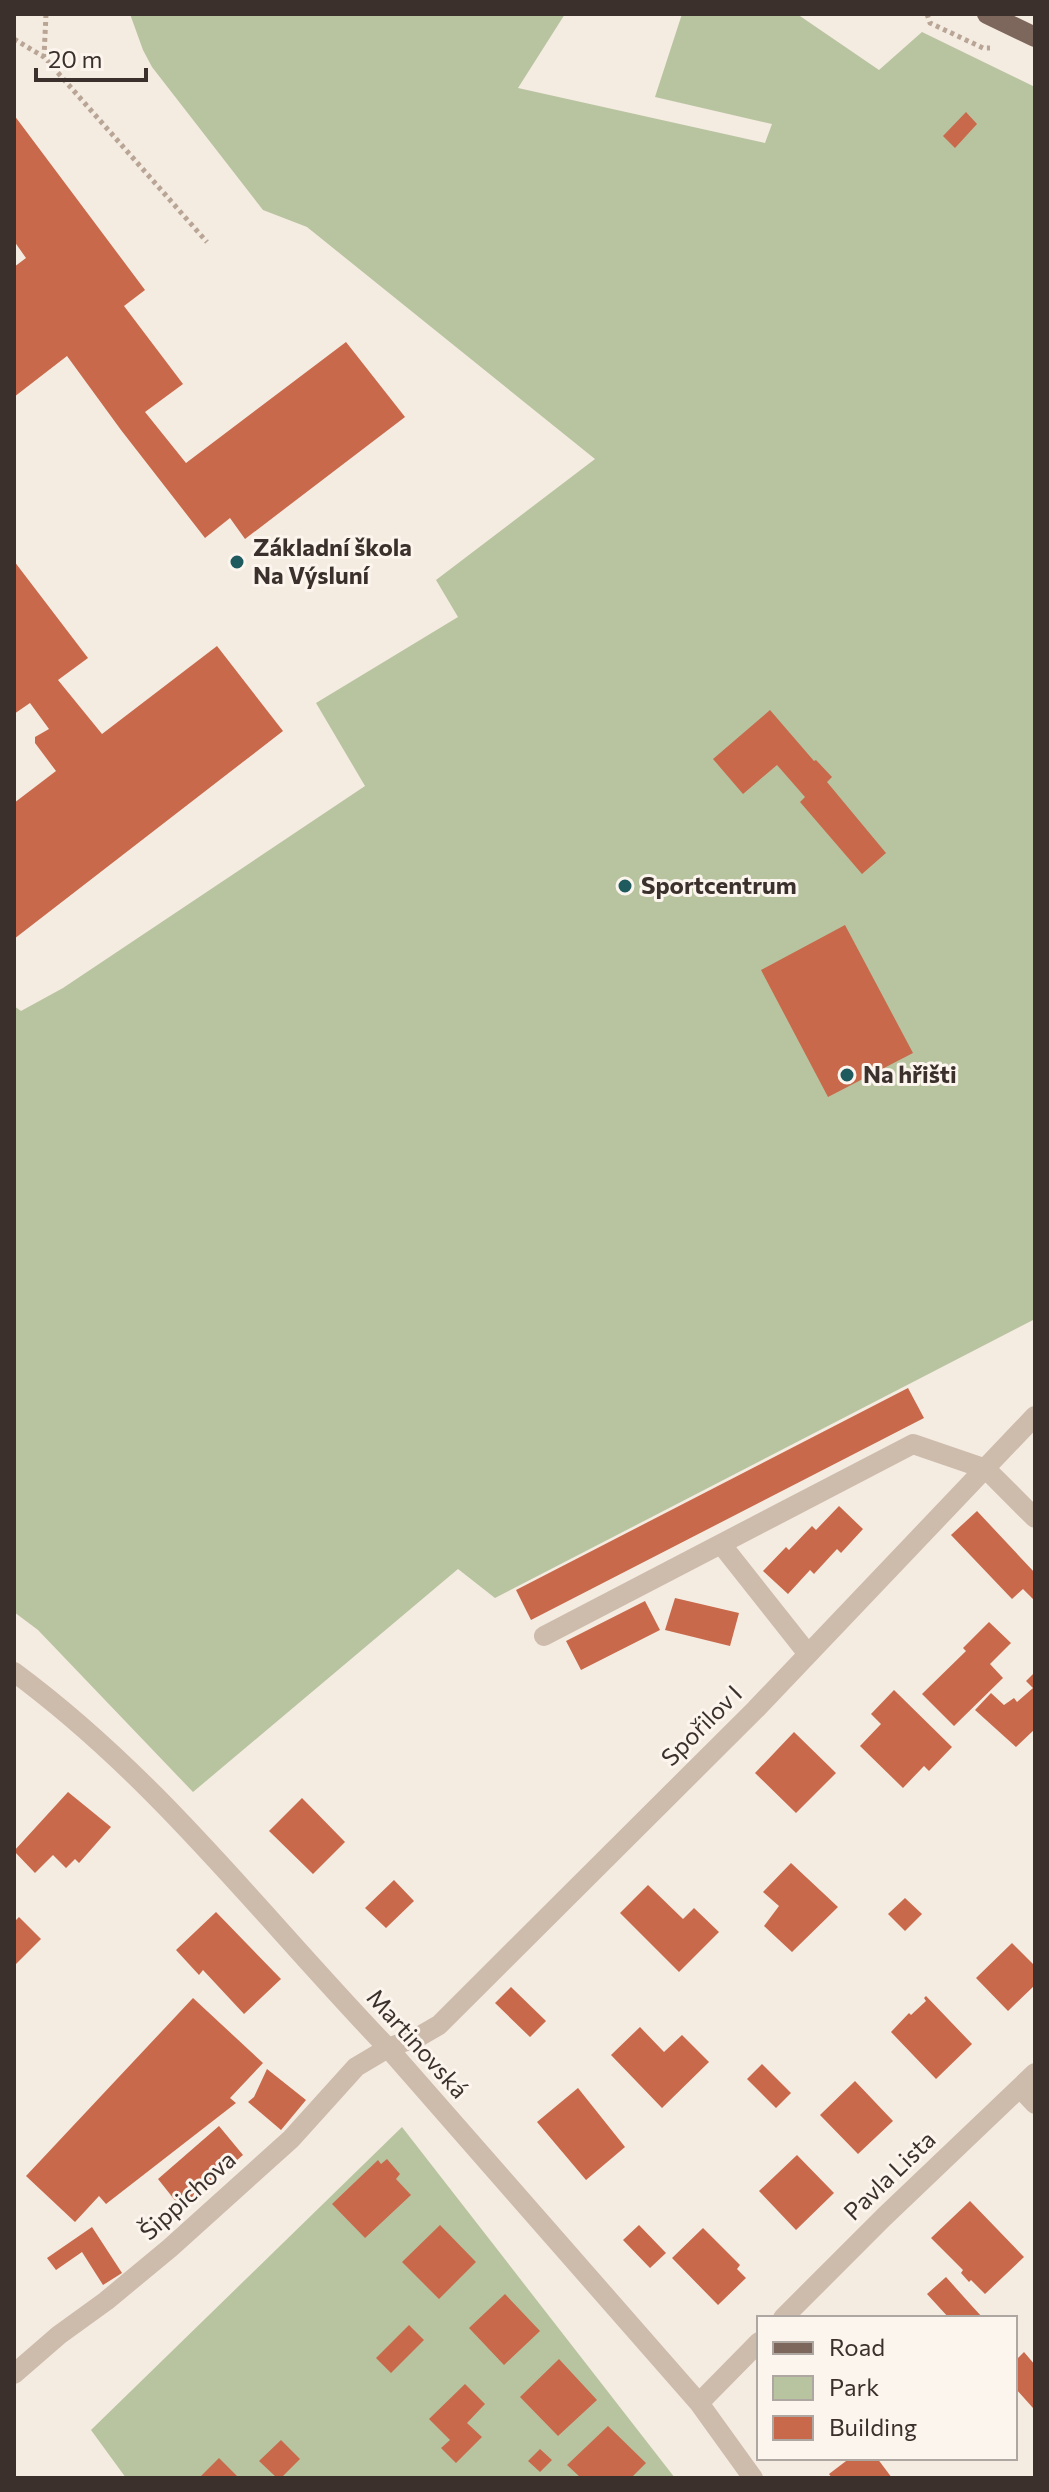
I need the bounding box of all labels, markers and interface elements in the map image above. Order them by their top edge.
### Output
scale bar [36,32,146,82]
text: 20 m [48,44,102,73]
place label: Základní škola Na Výsluní [253,532,412,589]
marker: Základní škola Na Výsluní [228,553,246,571]
place label: Sportcentrum [641,870,797,899]
marker: Sportcentrum [616,877,634,895]
place label: Na hřišti [863,1059,957,1088]
marker: Na hřišti [838,1066,856,1084]
street label: Spořilov I [655,1679,747,1771]
street label: Martinovská [361,1982,475,2104]
street label: Pavla Lista [837,2124,941,2226]
street label: Šippichova [133,2144,241,2245]
legend [757,2316,1017,2460]
text: Road [829,2332,885,2361]
text: Park [829,2372,879,2401]
text: Building [829,2412,917,2441]

